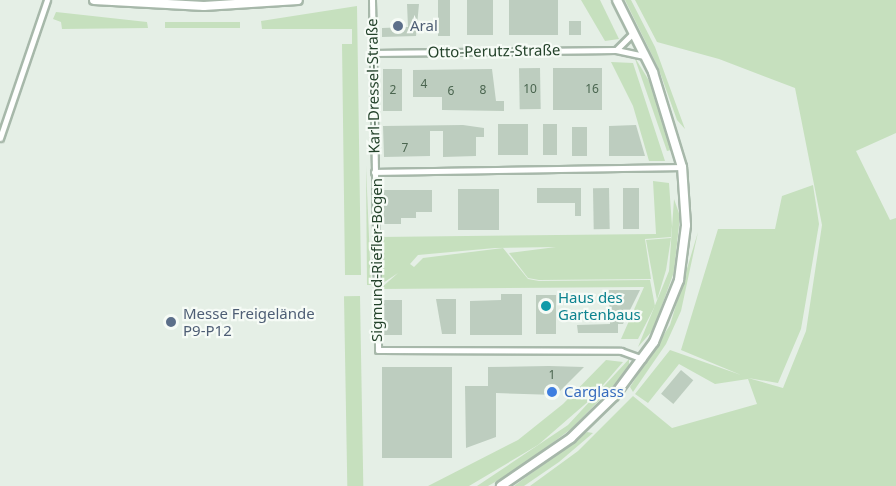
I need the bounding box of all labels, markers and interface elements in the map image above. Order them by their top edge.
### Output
place label: Aral [410,17,438,35]
street label: Karl-Dressel-Straße [363,18,383,154]
marker: Aral [391,19,405,33]
street label: Otto-Perutz-Straße [428,41,560,61]
house number: 4 [421,77,427,91]
house number: 10 [523,82,537,96]
house number: 16 [585,82,599,96]
house number: 2 [390,83,396,97]
house number: 8 [480,83,486,97]
house number: 6 [448,84,454,98]
house number: 7 [402,141,408,155]
street label: Sigmund-Riefler-Bogen [368,178,386,342]
place label: Haus des Gartenbaus [558,288,641,323]
marker: Haus des Gartenbaus [539,299,553,313]
place label: Messe Freigelände P9-P12 [183,304,315,339]
marker: Messe Freigelände P9-P12 [164,315,178,329]
house number: 1 [549,368,555,382]
place label: Carglass [564,383,624,401]
marker: Carglass [545,385,559,399]

